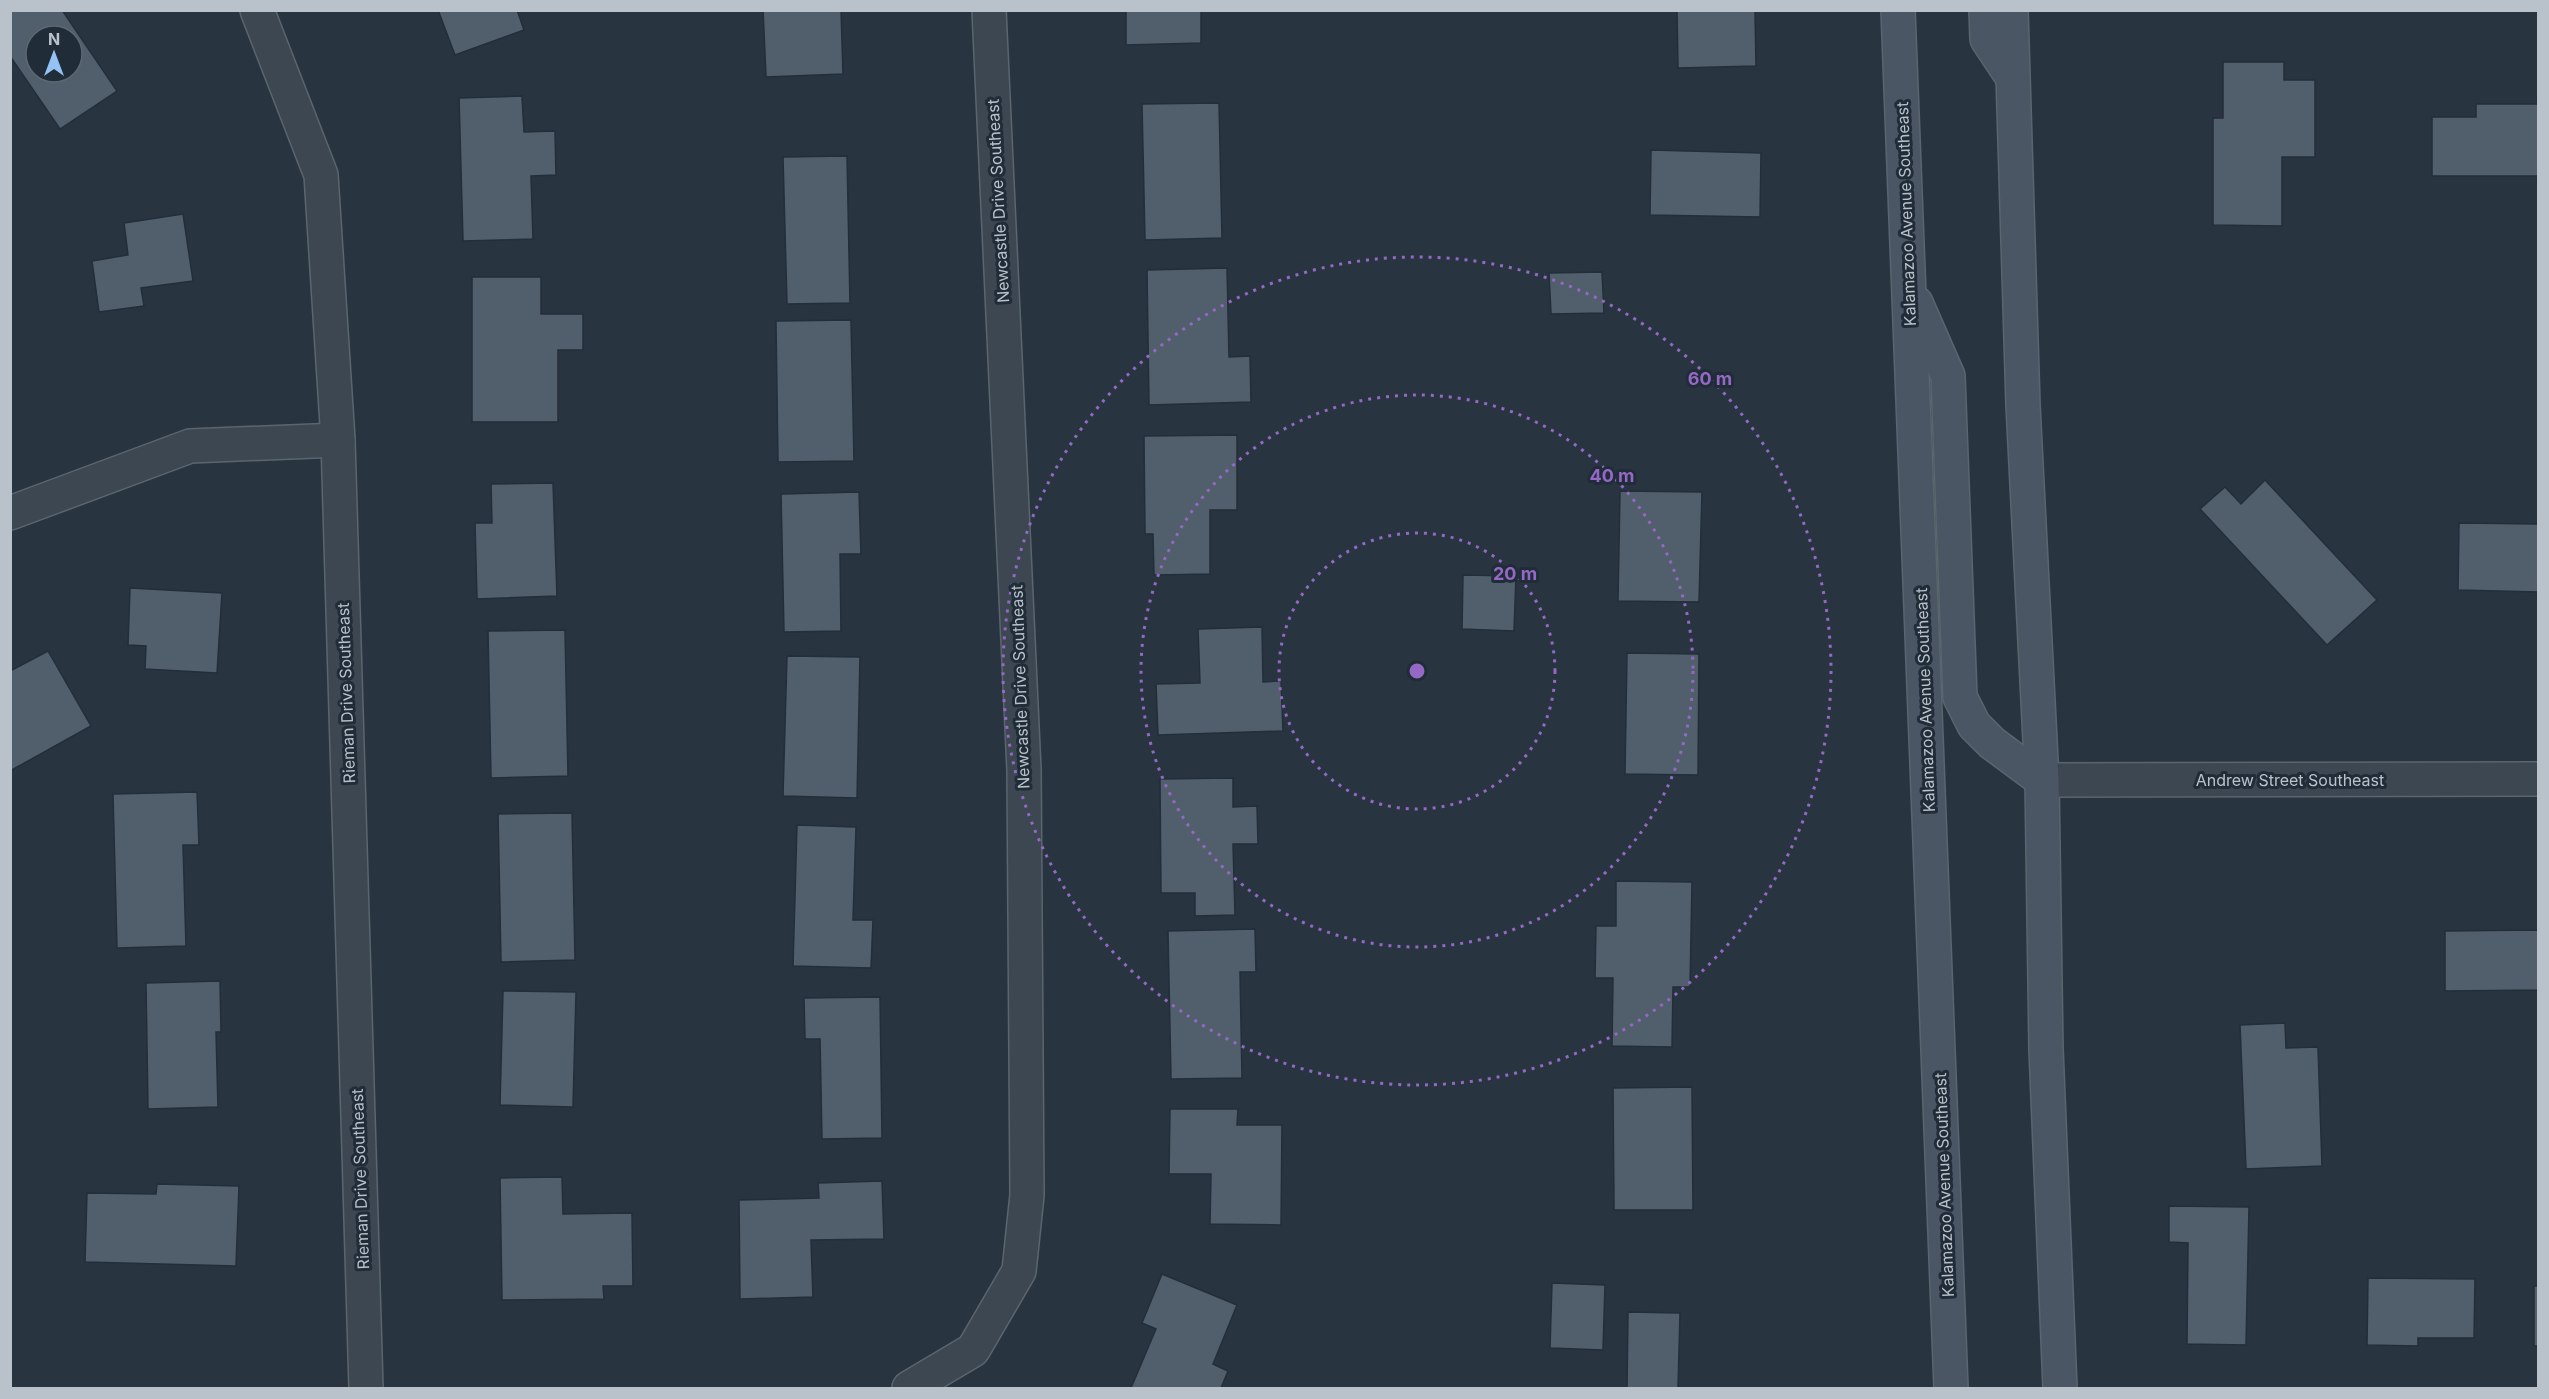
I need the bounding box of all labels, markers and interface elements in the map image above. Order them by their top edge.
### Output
north arrow [24,24,84,84]
text: N [48,29,60,49]
street label: Newcastle Drive Southeast [983,99,1013,303]
street label: Kalamazoo Avenue Southeast [1892,101,1920,327]
text: 60 m [1688,368,1732,389]
text: 40 m [1590,465,1635,486]
text: 20 m [1493,563,1537,584]
street label: Newcastle Drive Southeast [1006,585,1034,789]
street label: Kalamazoo Avenue Southeast [1911,587,1939,813]
street label: Rieman Drive Southeast [333,602,359,784]
centre of rings [1407,661,1427,681]
street label: Andrew Street Southeast [2196,770,2384,790]
street label: Kalamazoo Avenue Southeast [1930,1072,1958,1298]
street label: Rieman Drive Southeast [347,1088,373,1270]

